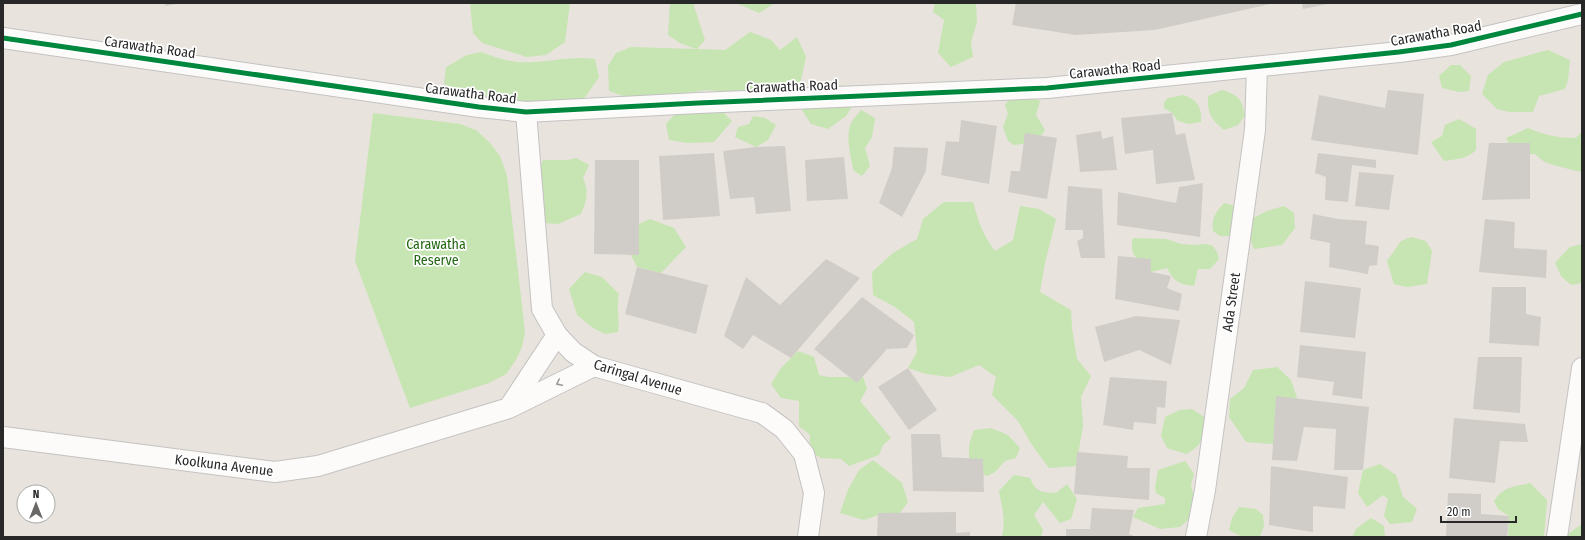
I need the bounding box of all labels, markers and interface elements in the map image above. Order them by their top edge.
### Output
street label: Carawatha Road [1389,17,1483,50]
street label: Carawatha Road [103,33,197,62]
street label: Carawatha Road [1068,56,1162,83]
street label: Carawatha Road [746,76,838,97]
street label: Carawatha Road [424,79,518,108]
park label: Carawatha Reserve [406,236,466,269]
street label: Ada Street [1219,271,1244,333]
street label: Caringal Avenue [592,356,684,399]
one-way arrow [556,378,563,386]
street label: Koolkuna Avenue [174,451,274,480]
north arrow [16,484,56,524]
text: N [33,488,39,501]
scale bar [1441,498,1516,524]
text: 20 m [1447,505,1471,519]

